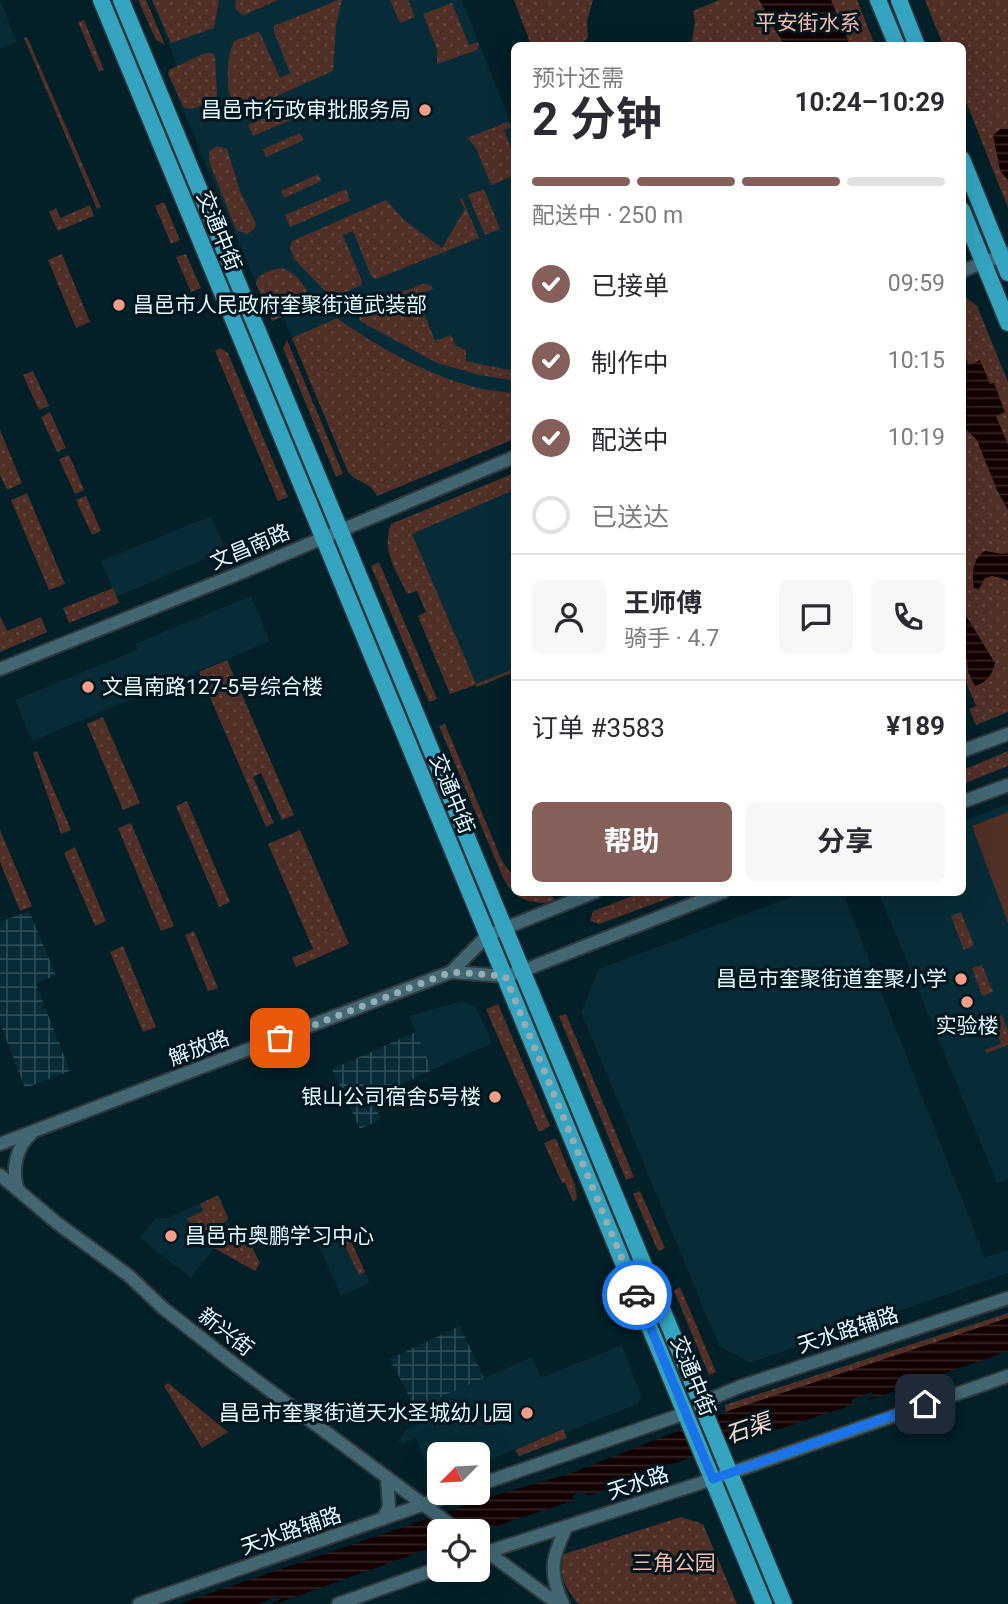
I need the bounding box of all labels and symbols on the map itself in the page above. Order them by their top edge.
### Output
park label: 平安街水系 [756,11,861,35]
place label: 昌邑市行政审批服务局 [201,98,411,122]
marker: 昌邑市行政审批服务局 [417,102,433,118]
street label: 交通中街 [192,188,246,274]
place label: 昌邑市人民政府奎聚街道武装部 [133,293,427,317]
marker: 昌邑市人民政府奎聚街道武装部 [111,297,127,313]
street label: 文昌南路 [207,520,293,574]
place label: 文昌南路127-5号综合楼 [102,675,323,699]
marker: 文昌南路127-5号综合楼 [80,679,96,695]
street label: 交通中街 [425,751,479,837]
place label: 昌邑市奎聚街道奎聚小学 [716,967,947,991]
marker: 昌邑市奎聚街道奎聚小学 [953,971,969,987]
marker: 实验楼 [959,994,975,1010]
pin [250,1008,310,1068]
place label: 实验楼 [936,1014,999,1038]
street label: 解放路 [165,1026,233,1070]
place label: 银山公司宿舍5号楼 [301,1085,481,1109]
marker: 银山公司宿舍5号楼 [487,1089,503,1105]
place label: 昌邑市奥鹏学习中心 [185,1224,374,1248]
marker: 昌邑市奥鹏学习中心 [163,1228,179,1244]
courier [602,1260,672,1330]
street label: 天水路辅路 [794,1302,902,1358]
street label: 新兴街 [194,1303,258,1361]
street label: 交通中街 [666,1333,720,1419]
pin [895,1374,955,1434]
place label: 昌邑市奎聚街道天水圣城幼儿园 [219,1401,513,1425]
marker: 昌邑市奎聚街道天水圣城幼儿园 [519,1405,535,1421]
water label: 石渠 [722,1408,777,1449]
north arrow [427,1442,490,1505]
street label: 天水路 [604,1462,672,1504]
street label: 天水路辅路 [237,1503,345,1559]
park label: 三角公园 [632,1551,716,1575]

